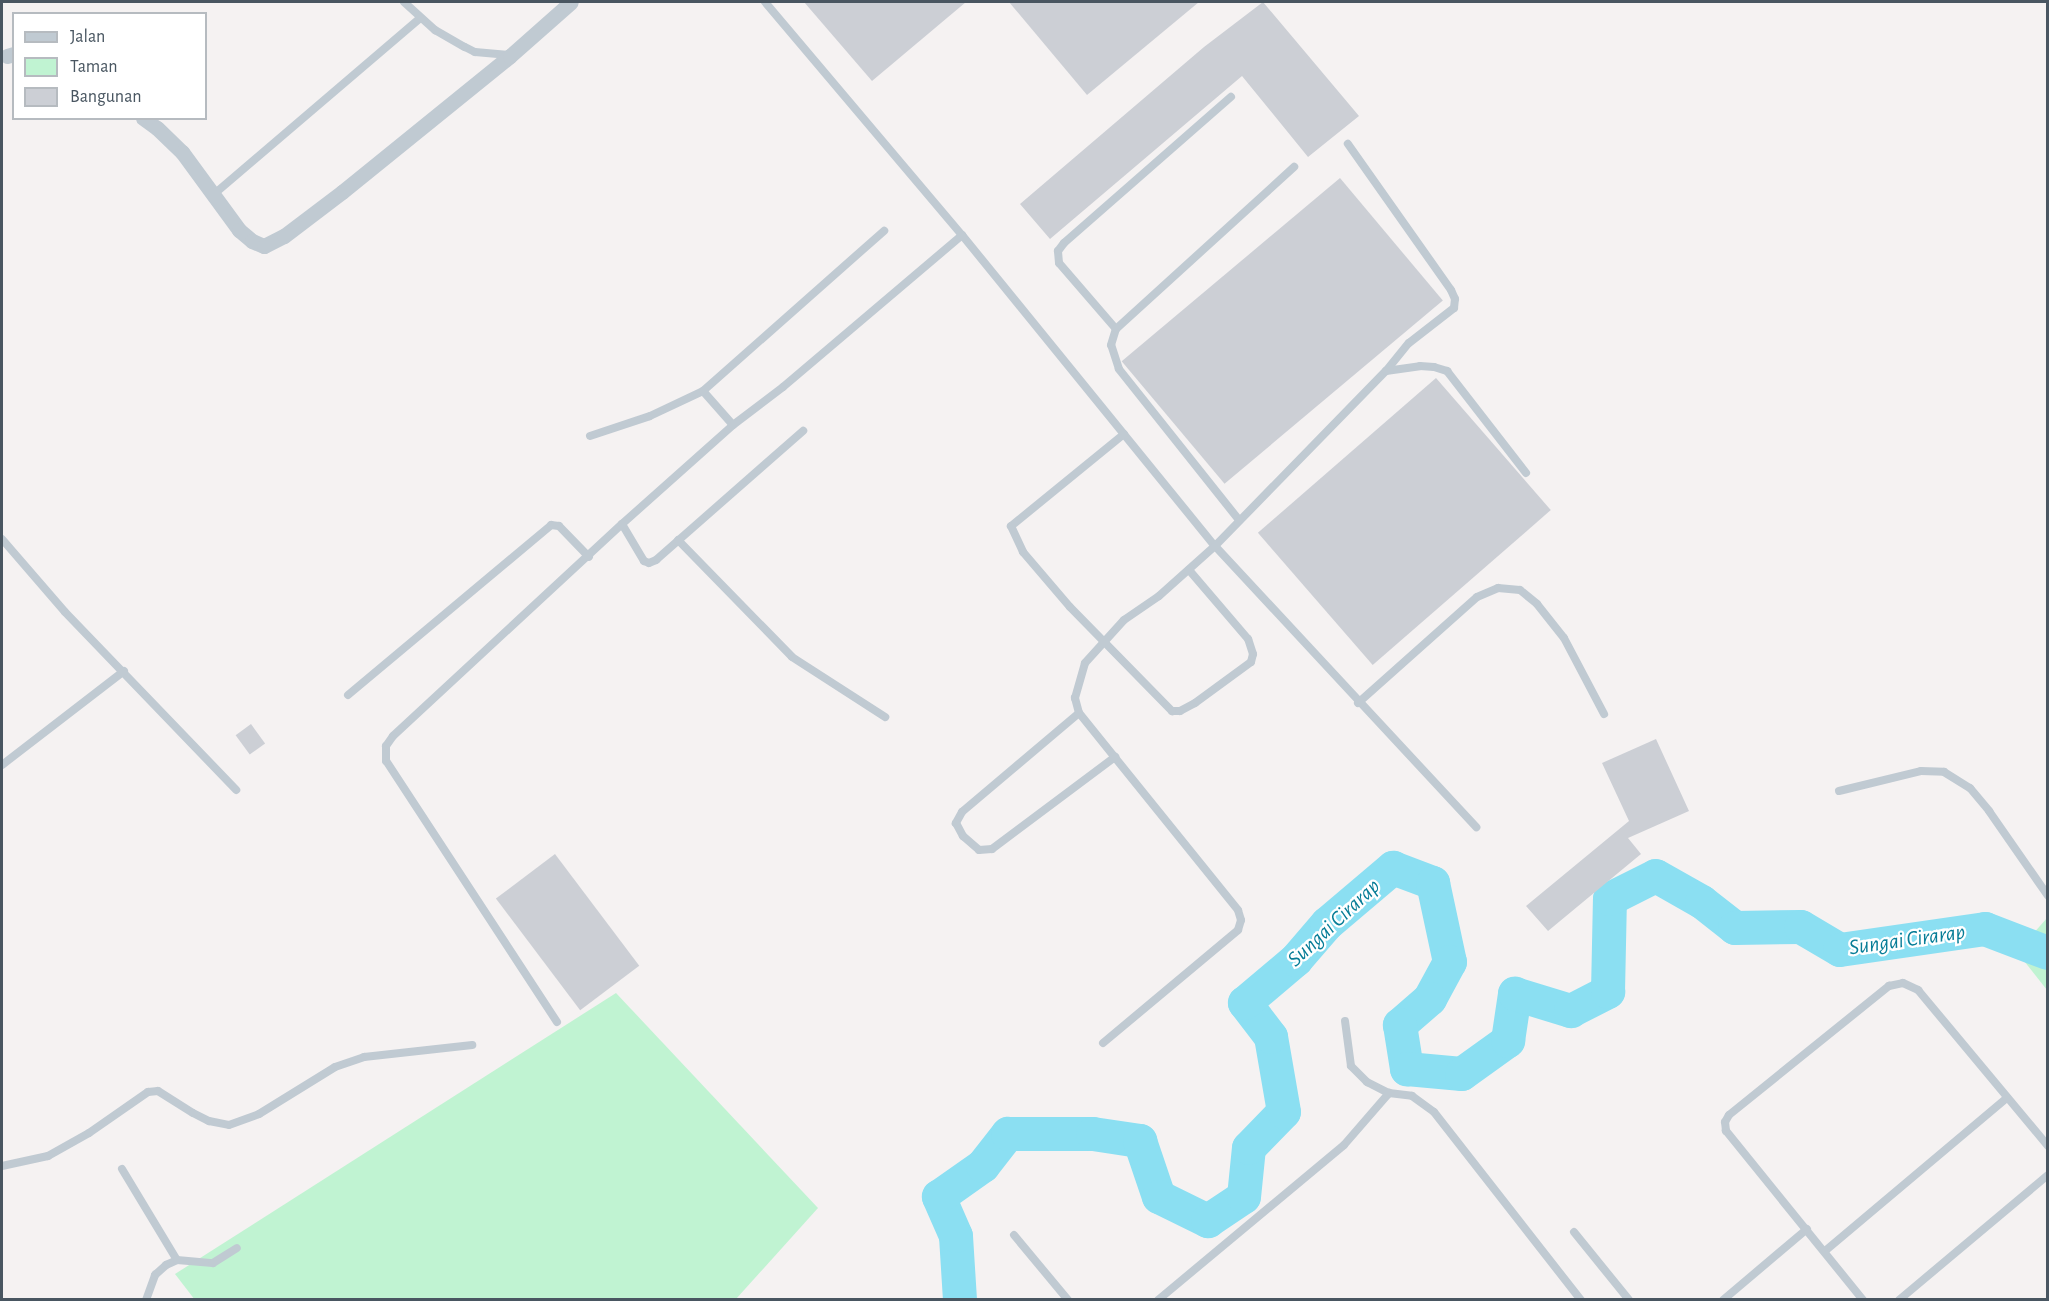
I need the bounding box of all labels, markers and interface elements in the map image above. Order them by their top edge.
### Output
legend [12,12,207,120]
text: Jalan [70,28,105,46]
text: Taman [70,58,118,76]
text: Bangunan [70,88,142,106]
water label: Sungai Cirarap [1282,873,1386,973]
water label: Sungai Cirarap [1847,919,1967,961]

